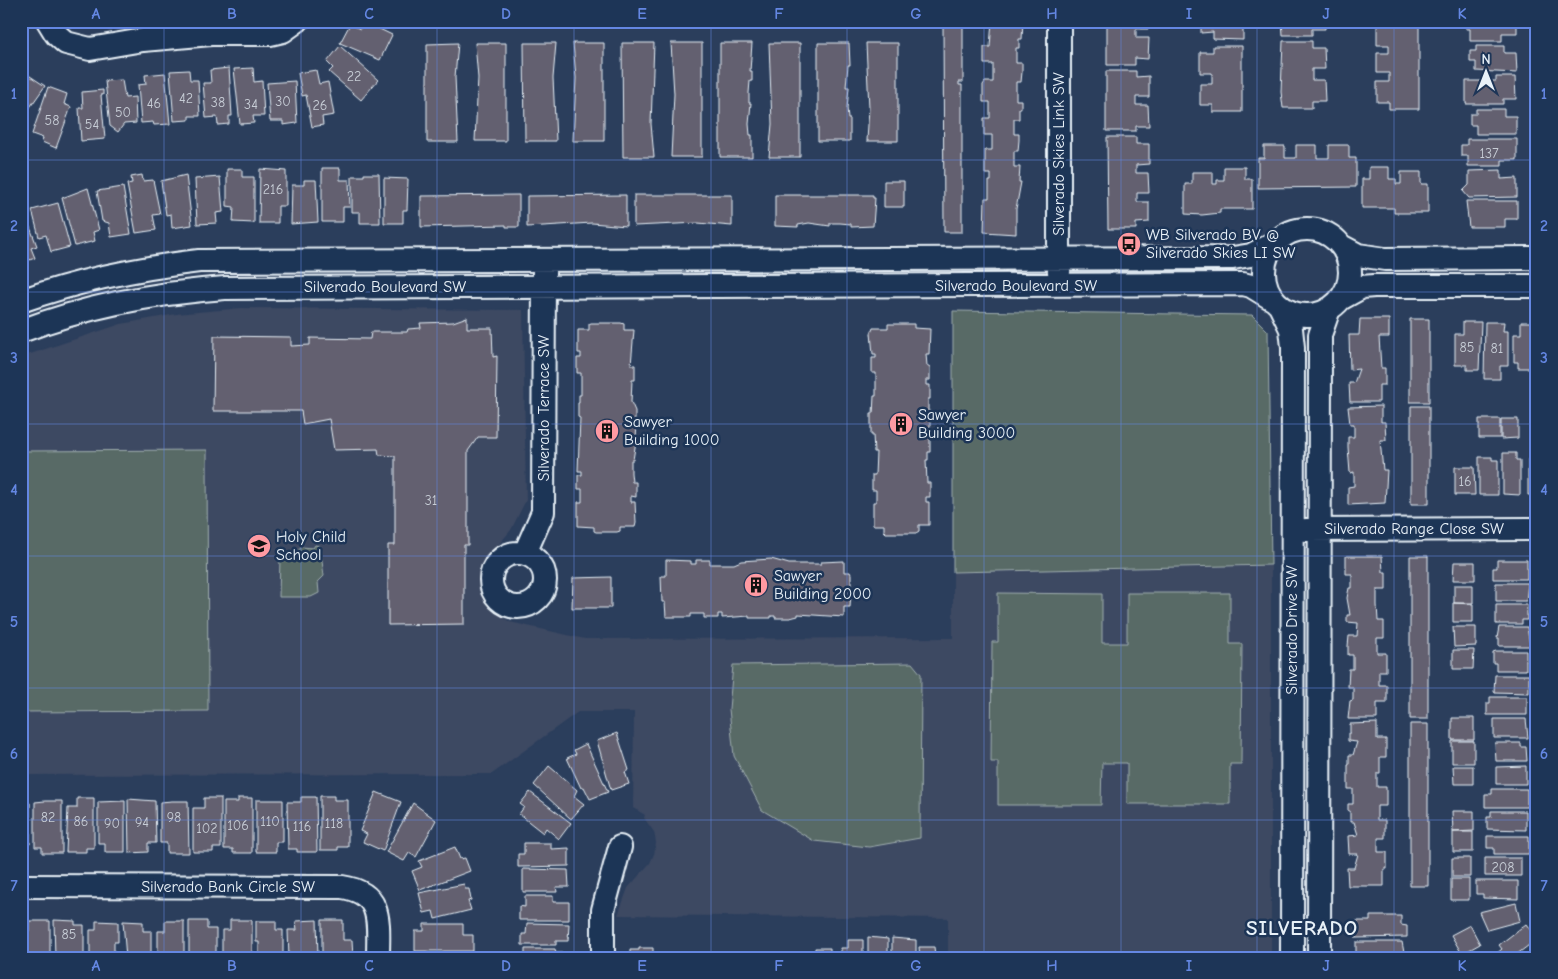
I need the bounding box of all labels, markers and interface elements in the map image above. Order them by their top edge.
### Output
text: A [92,5,101,23]
text: B [227,5,237,23]
text: C [364,5,374,23]
text: D [501,5,511,23]
text: E [637,5,647,23]
text: F [774,5,784,23]
text: G [910,5,922,23]
text: H [1046,5,1058,23]
text: I [1186,5,1192,23]
text: J [1322,5,1330,23]
text: K [1457,5,1467,23]
north arrow [1460,48,1510,98]
text: N [1481,51,1491,68]
house number: 22 [347,68,361,85]
street label: Silverado Skies Link SW [1050,72,1068,236]
text: 1 [11,85,17,103]
text: 1 [1541,85,1547,103]
house number: 42 [179,90,193,107]
house number: 30 [275,93,291,110]
house number: 38 [211,94,225,111]
house number: 46 [147,95,161,112]
house number: 34 [244,96,258,113]
house number: 26 [313,97,327,114]
house number: 50 [115,104,131,121]
house number: 58 [45,112,59,129]
house number: 54 [85,116,99,133]
house number: 137 [1479,145,1499,162]
house number: 216 [263,181,283,198]
text: 2 [10,217,18,235]
text: 2 [1540,217,1548,235]
place label: WB Silverado BV @ Silverado Skies LI SW [1146,226,1296,262]
bus stop icon: WB Silverado BV @ Silverado Skies LI SW [1116,231,1142,257]
street label: Silverado Boulevard SW [935,277,1097,295]
street label: Silverado Boulevard SW [304,278,466,296]
street label: Silverado Terrace SW [535,335,553,481]
house number: 85 [1460,339,1474,356]
house number: 81 [1491,340,1503,357]
text: 3 [10,349,18,367]
text: 3 [1540,349,1548,367]
place label: Sawyer Building 3000 [918,406,1015,442]
building icon: Sawyer Building 3000 [888,411,914,437]
place label: Sawyer Building 1000 [624,413,720,449]
building icon: Sawyer Building 1000 [594,418,620,444]
house number: 16 [1458,473,1472,490]
text: 4 [10,481,18,499]
text: 4 [1540,481,1548,499]
house number: 31 [425,492,437,509]
street label: Silverado Range Close SW [1324,520,1504,538]
place label: Holy Child School [276,528,346,564]
school or university icon: Holy Child School [246,533,272,559]
street label: Silverado Drive SW [1283,565,1301,695]
place label: Sawyer Building 2000 [774,567,872,603]
building icon: Sawyer Building 2000 [743,572,769,598]
text: 5 [10,613,18,631]
text: 5 [1540,613,1548,631]
text: 6 [10,745,18,763]
text: 6 [1540,745,1548,763]
house number: 82 [41,809,55,826]
house number: 98 [167,809,181,826]
house number: 86 [74,813,88,830]
house number: 110 [260,813,280,830]
house number: 94 [135,814,149,831]
house number: 90 [104,815,120,832]
house number: 118 [325,815,343,832]
house number: 106 [227,817,249,834]
house number: 116 [293,818,311,835]
house number: 102 [196,820,218,837]
house number: 208 [1491,859,1515,876]
text: 7 [10,877,18,895]
text: 7 [1540,877,1548,895]
street label: Silverado Bank Circle SW [141,878,315,896]
district label: SILVERADO [1246,916,1358,940]
house number: 85 [62,926,76,943]
text: A [92,957,101,975]
text: B [227,957,237,975]
text: C [364,957,374,975]
text: D [501,957,511,975]
text: E [637,957,647,975]
text: F [774,957,784,975]
text: G [910,957,922,975]
text: H [1046,957,1058,975]
text: I [1186,957,1192,975]
text: J [1322,957,1330,975]
text: K [1457,957,1467,975]

